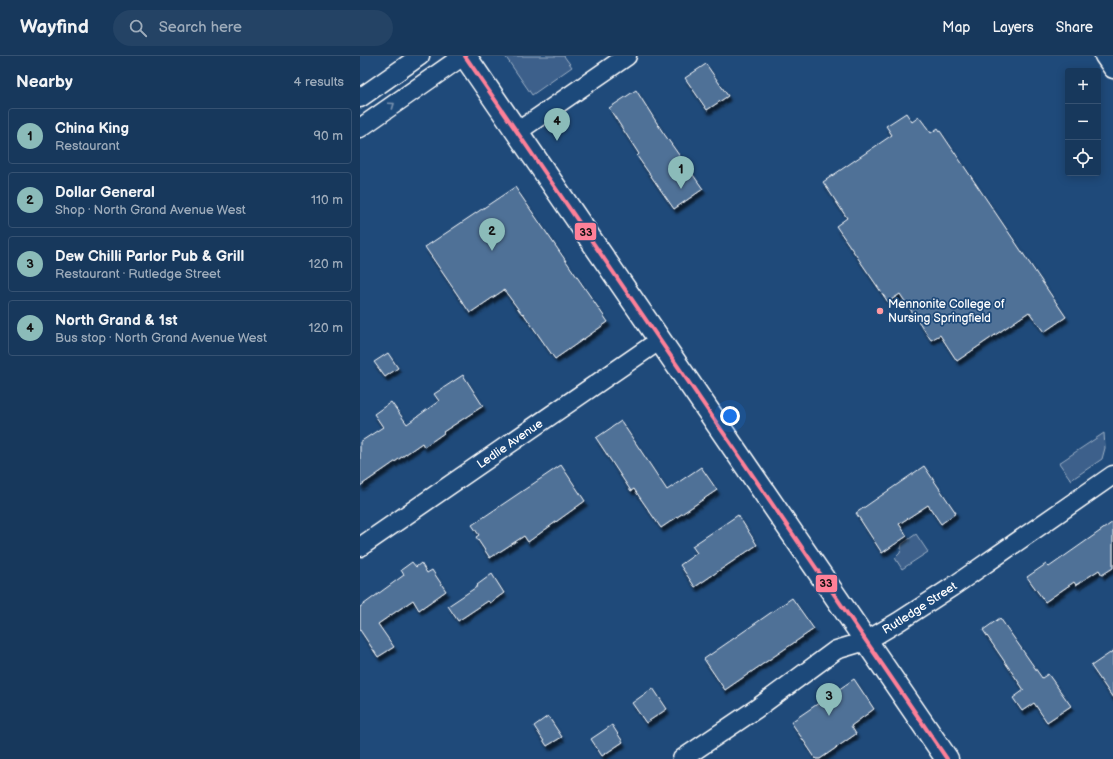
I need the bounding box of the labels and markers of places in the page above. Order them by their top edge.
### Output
pin: 4 [544,108,570,141]
pin: 1 [668,156,694,189]
pin: 2 [479,218,505,251]
place label: Mennonite College of Nursing Springfield [888,297,1005,326]
marker: Mennonite College of Nursing Springfield [875,306,885,316]
pin: 3 [816,683,842,716]

